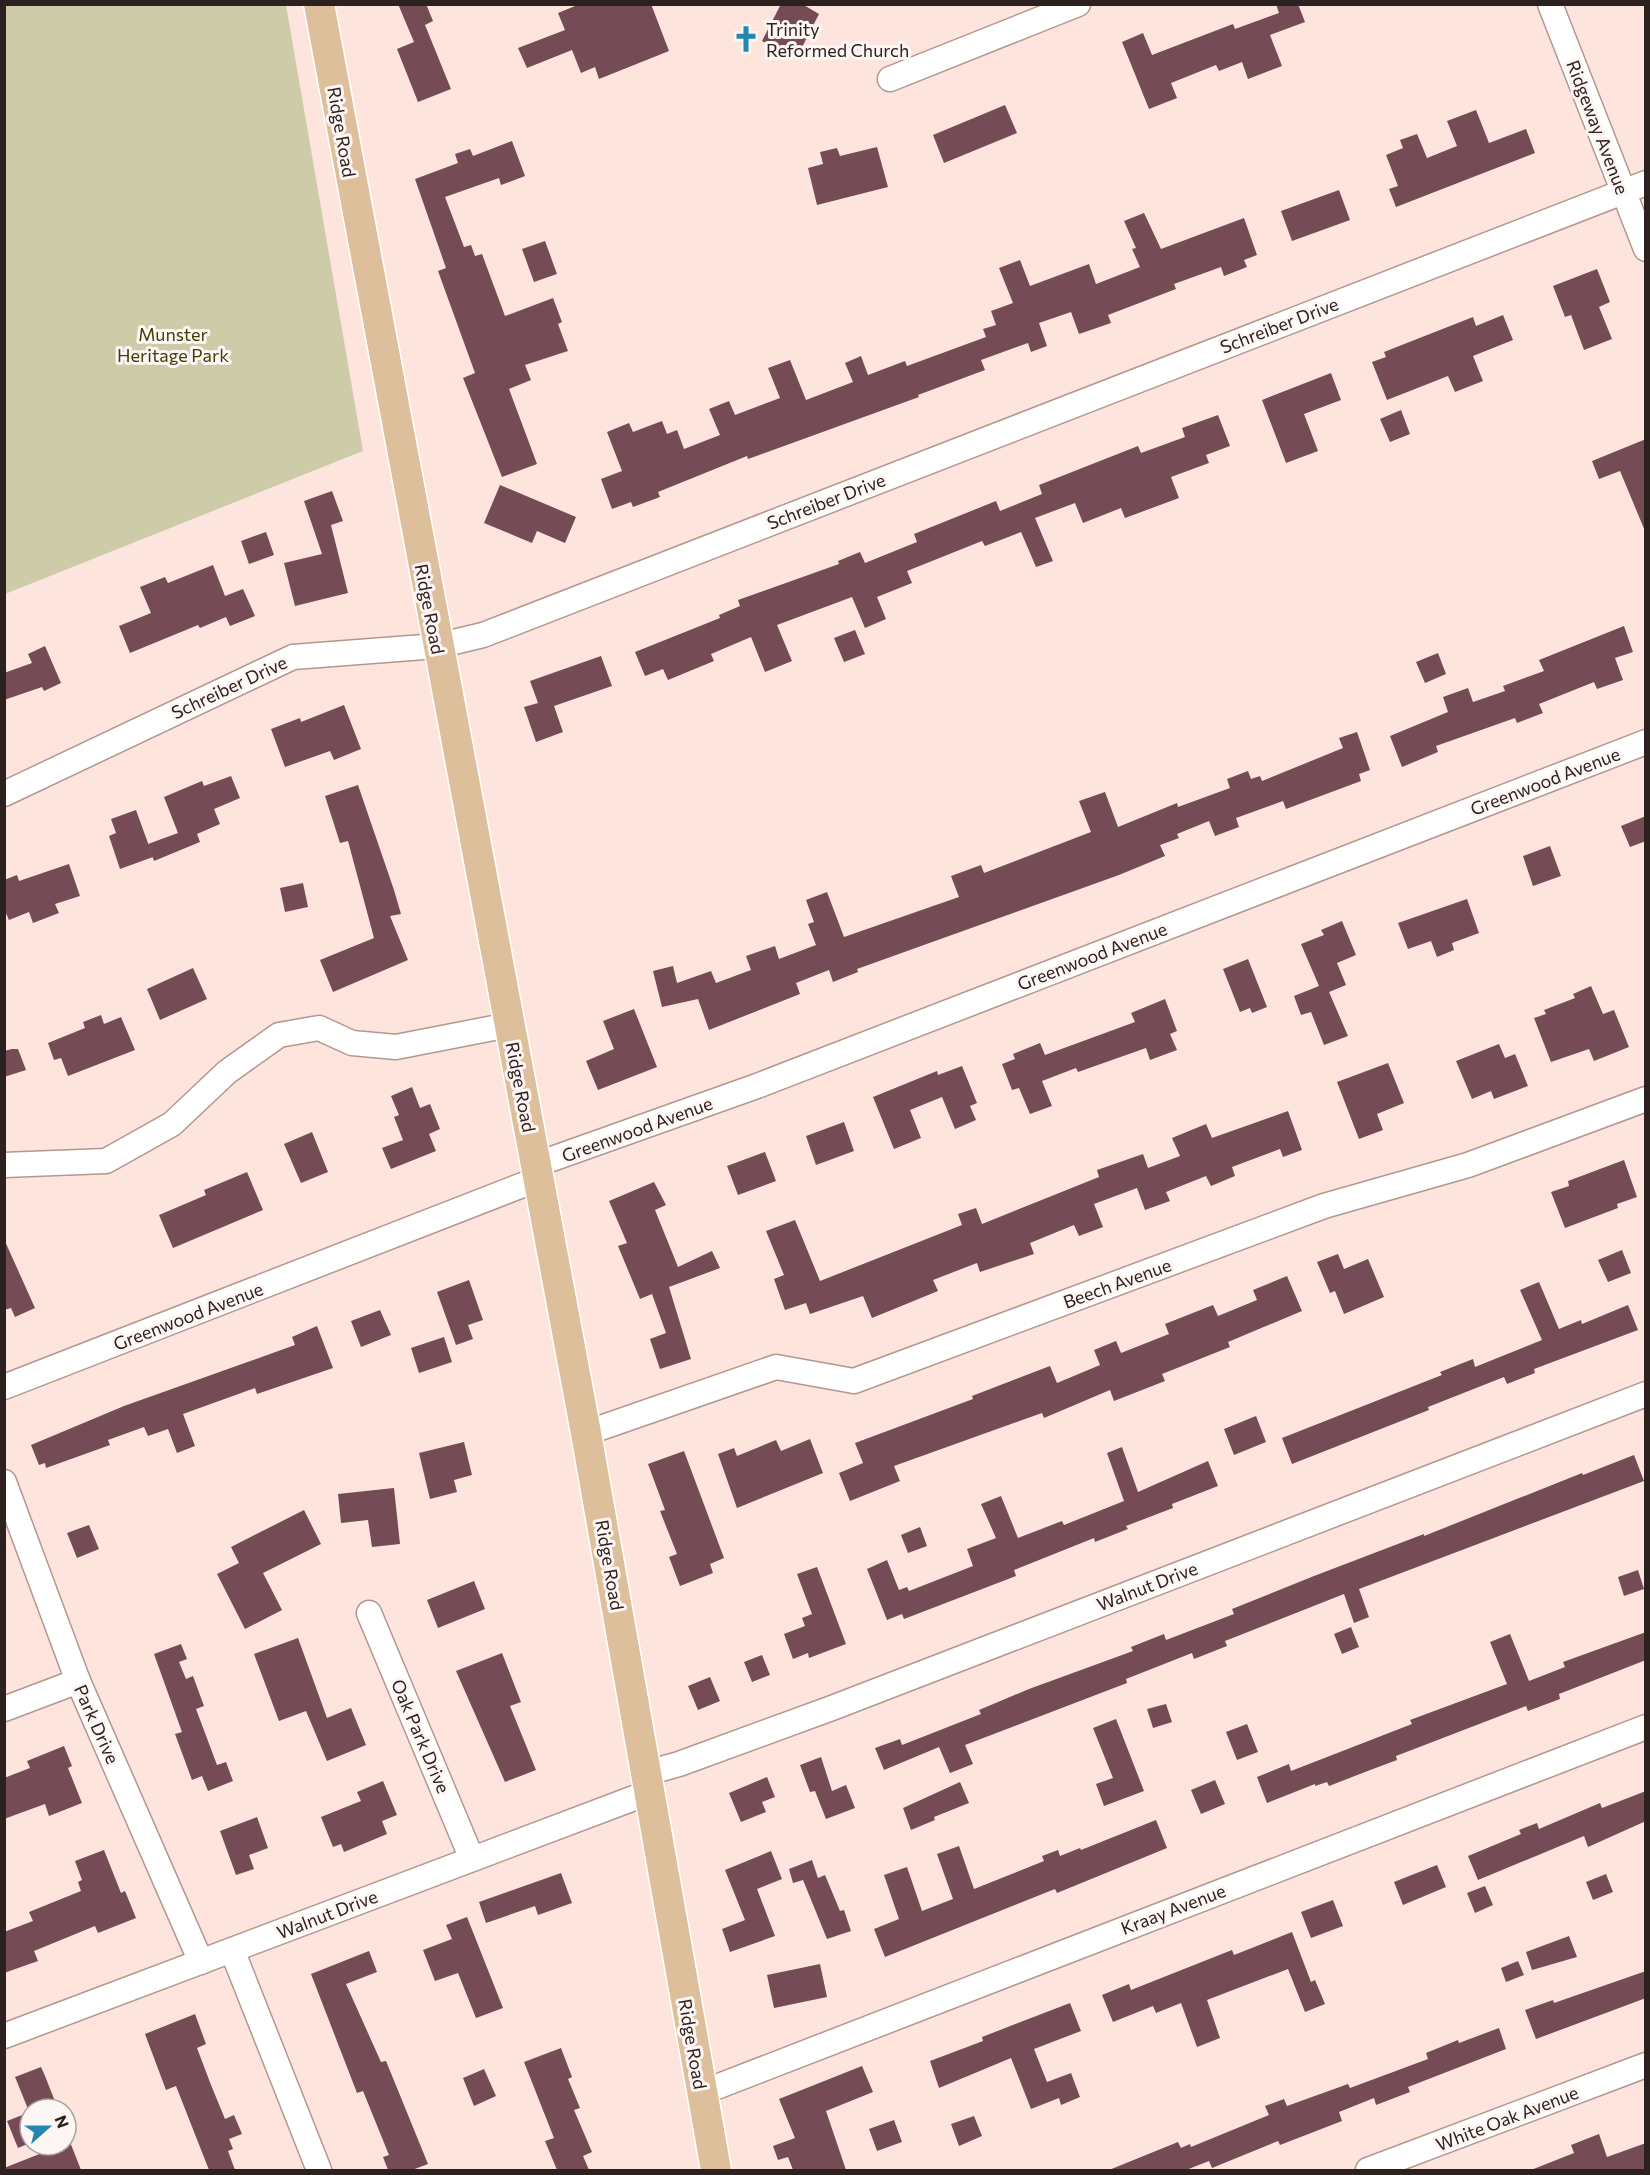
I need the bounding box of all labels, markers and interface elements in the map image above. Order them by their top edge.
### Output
place label: Trinity Reformed Church [766,18,909,61]
church icon: Trinity Reformed Church [731,24,761,54]
street label: Ridgeway Avenue [1562,57,1634,197]
street label: Ridge Road [323,85,361,179]
street label: Schreiber Drive [1217,292,1341,358]
park label: Munster Heritage Park [117,323,229,366]
street label: Schreiber Drive [764,468,888,534]
street label: Ridge Road [410,562,450,656]
street label: Schreiber Drive [168,651,290,723]
street label: Greenwood Avenue [1467,742,1623,820]
street label: Greenwood Avenue [1014,917,1170,995]
street label: Ridge Road [501,1040,541,1134]
street label: Greenwood Avenue [559,1092,715,1166]
street label: Beech Avenue [1060,1253,1174,1313]
street label: Greenwood Avenue [110,1277,266,1355]
street label: Ridge Road [591,1518,629,1612]
street label: Walnut Drive [1094,1557,1200,1615]
street label: Oak Park Drive [387,1676,455,1796]
street label: Park Drive [70,1681,124,1767]
street label: Kraay Avenue [1117,1879,1229,1939]
street label: Walnut Drive [274,1885,380,1943]
street label: Ridge Road [674,1997,712,2091]
street label: White Oak Avenue [1433,2081,1581,2155]
north arrow [18,2097,78,2157]
text: N [51,2112,73,2130]

